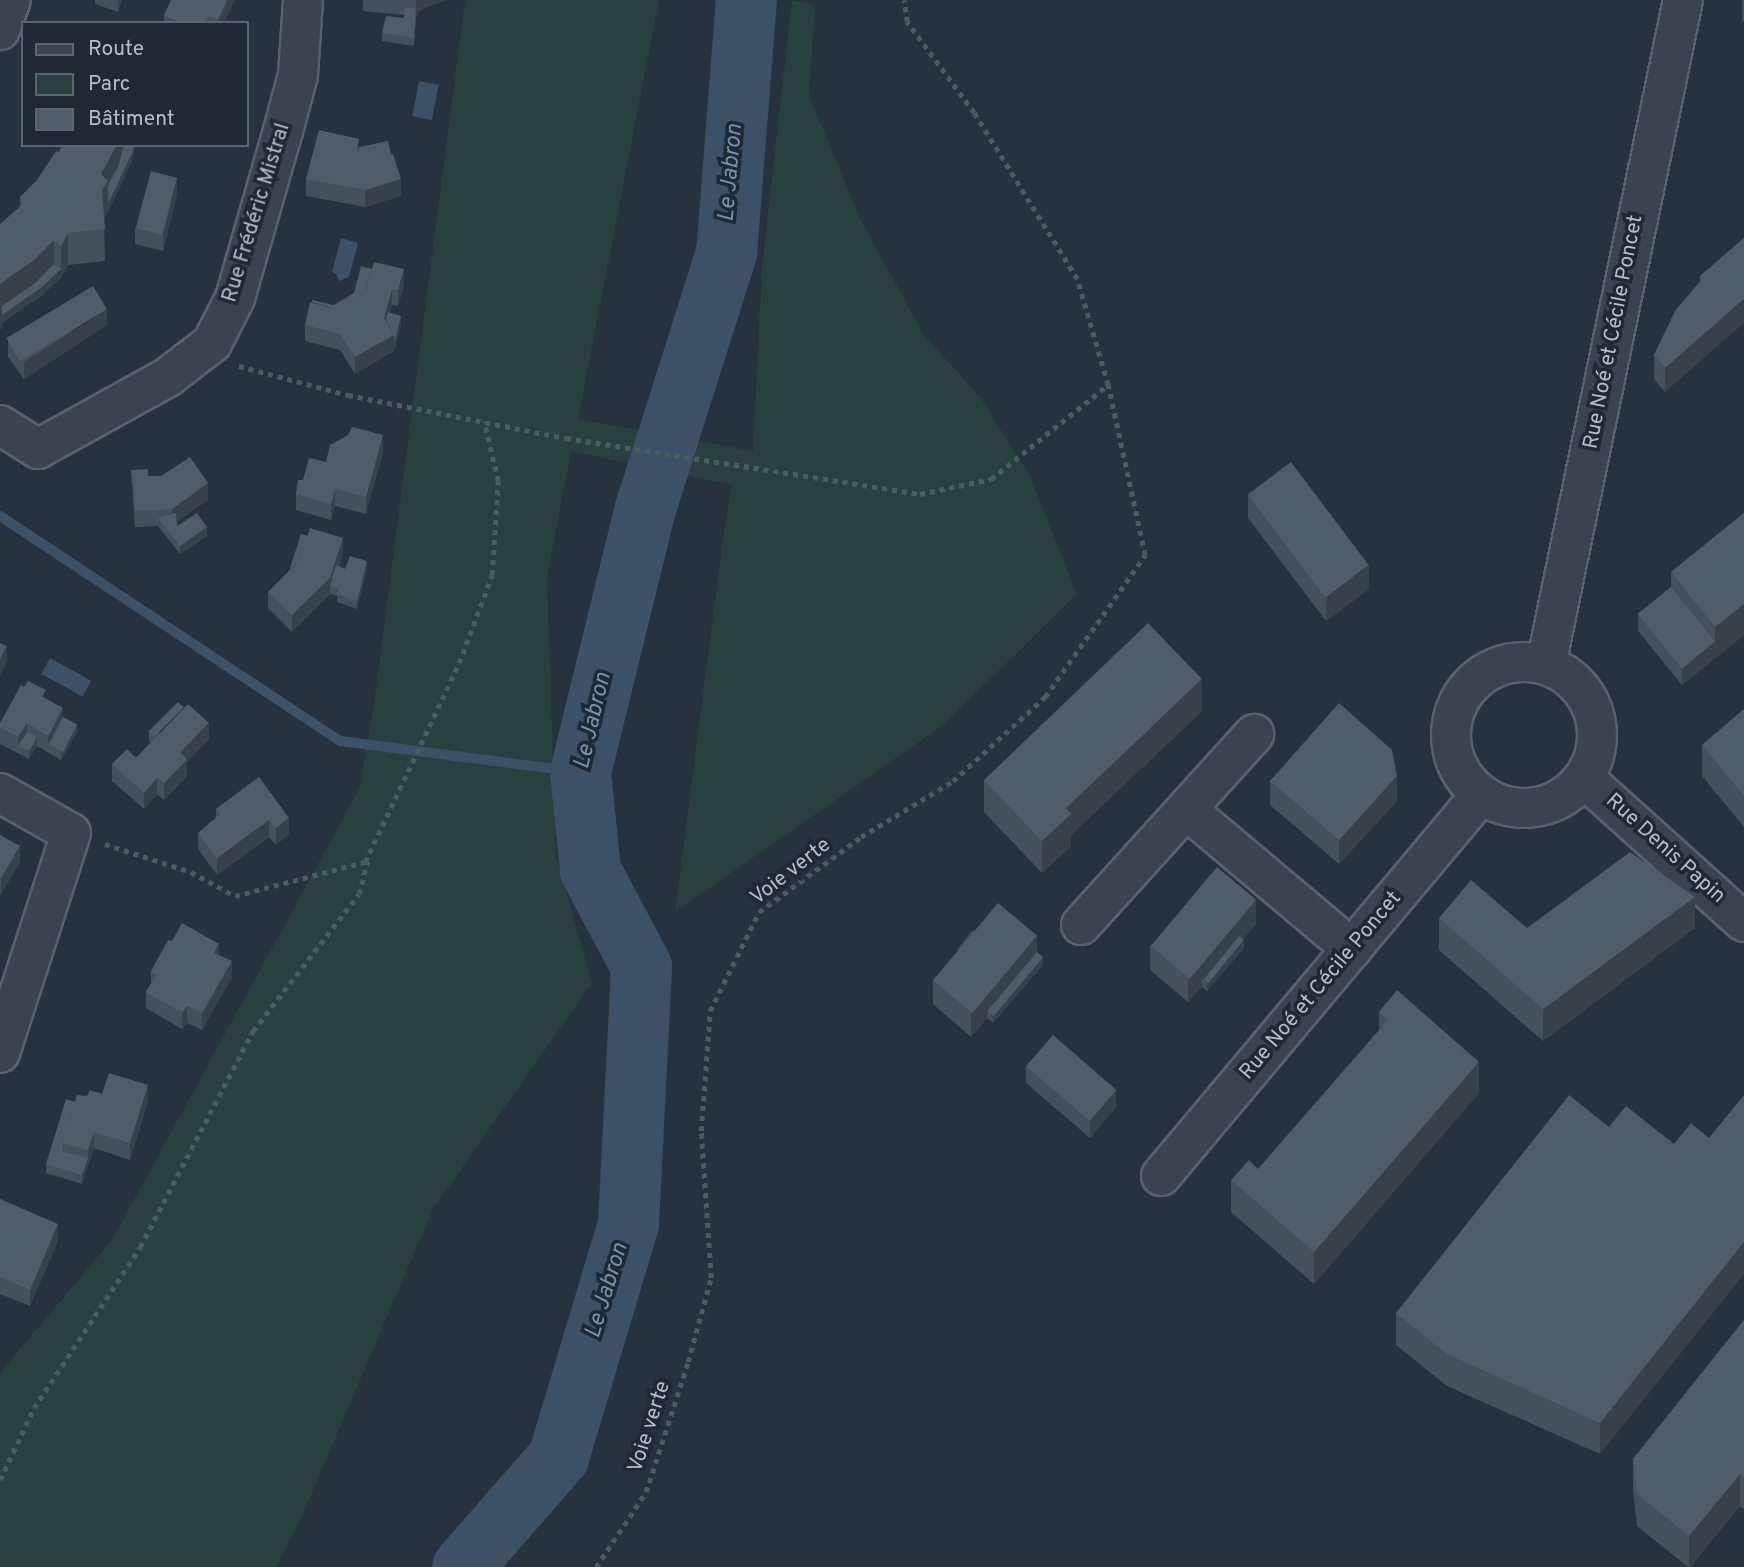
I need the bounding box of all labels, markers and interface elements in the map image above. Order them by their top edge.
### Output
legend [21,21,248,147]
text: Route [88,36,144,63]
text: Parc [88,71,130,98]
text: Bâtiment [88,106,175,133]
street label: Rue Frédéric Mistral [218,120,296,306]
water label: Le Jabron [714,123,750,223]
street label: Rue Noé et Cécile Poncet [1579,213,1649,451]
water label: Le Jabron [570,670,618,772]
street label: Rue Denis Papin [1600,789,1730,909]
street label: Voie verte [746,833,836,911]
street label: Rue Noé et Cécile Poncet [1235,887,1407,1085]
water label: Le Jabron [580,1240,636,1342]
street label: Voie verte [623,1378,677,1476]

